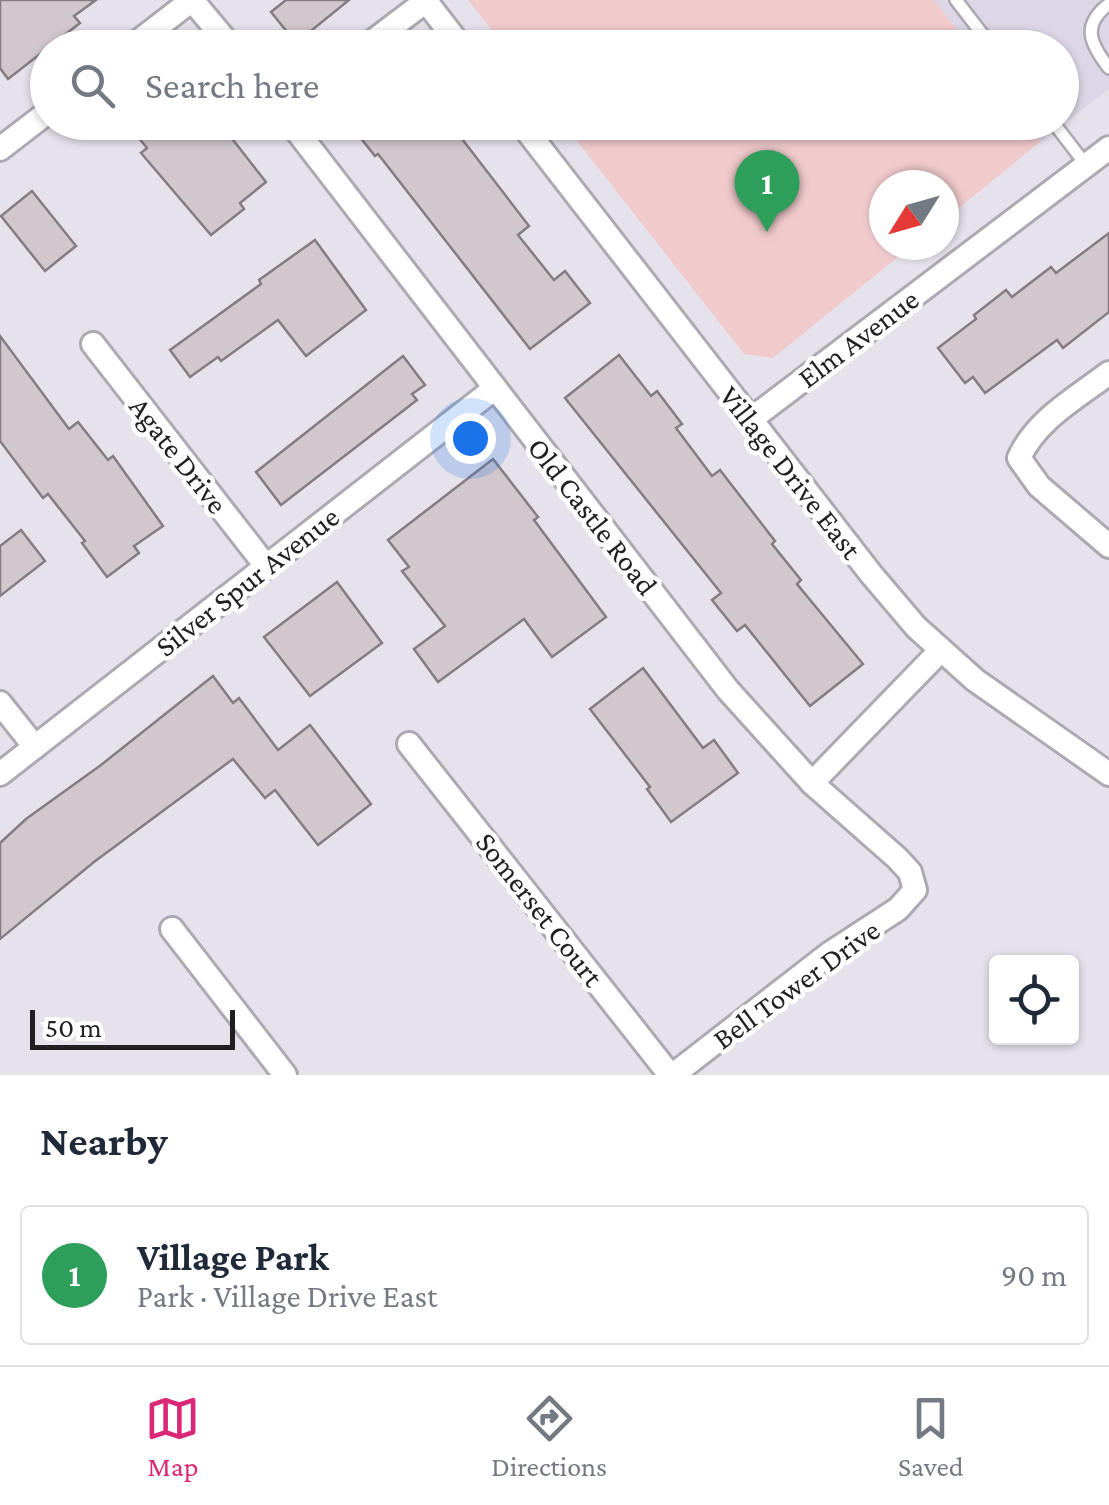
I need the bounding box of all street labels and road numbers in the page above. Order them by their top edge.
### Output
street label: Elm Avenue [791,282,925,394]
street label: Village Drive East [713,379,869,566]
street label: Agate Drive [122,390,235,521]
street label: Old Castle Road [521,431,665,601]
street label: Silver Spur Avenue [149,499,346,663]
street label: Somerset Court [470,826,611,993]
street label: Bell Tower Drive [706,913,886,1055]

